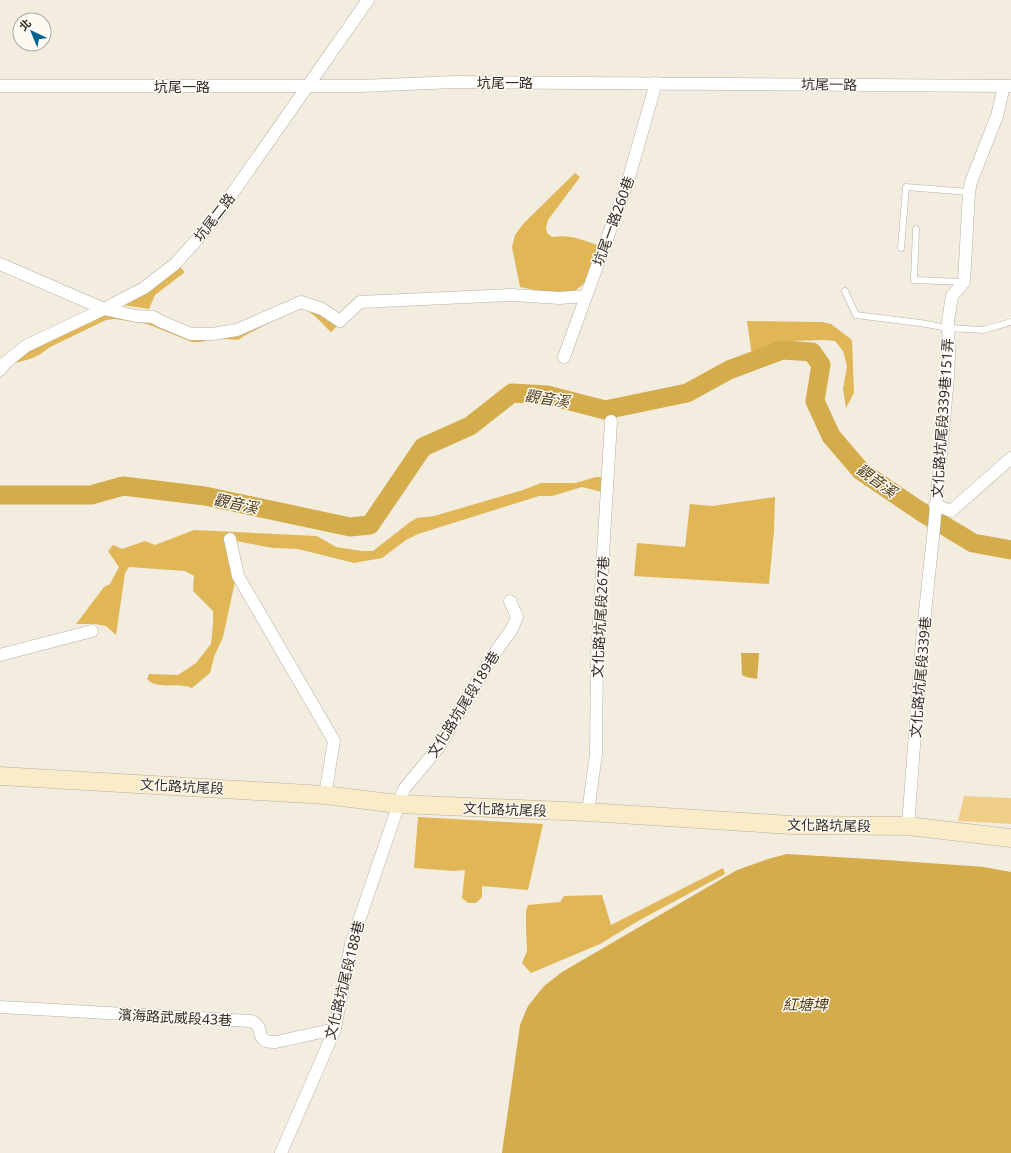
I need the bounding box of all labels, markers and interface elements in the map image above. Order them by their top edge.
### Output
north arrow [12,12,52,52]
text: 北 [16,15,34,34]
street label: 坑尾一路 [477,73,533,92]
street label: 坑尾一路 [801,74,857,94]
street label: 坑尾一路 [154,77,210,96]
street label: 坑尾一路260巷 [588,174,638,268]
street label: 坑尾二路 [189,189,239,245]
street label: 文化路坑尾段339巷151弄 [927,338,957,498]
water label: 觀音溪 [523,385,573,412]
water label: 觀音溪 [853,459,903,502]
water label: 觀音溪 [212,489,262,518]
street label: 文化路坑尾段267巷 [587,556,613,678]
street label: 文化路坑尾段339巷 [905,615,935,739]
street label: 文化路坑尾段189巷 [423,647,503,761]
street label: 文化路坑尾段 [140,774,224,798]
street label: 文化路坑尾段 [463,798,547,820]
street label: 文化路坑尾段 [787,815,871,835]
street label: 文化路坑尾段188巷 [320,918,368,1042]
water label: 紅塘埤 [782,994,829,1014]
street label: 濱海路武威段43巷 [118,1005,232,1029]

